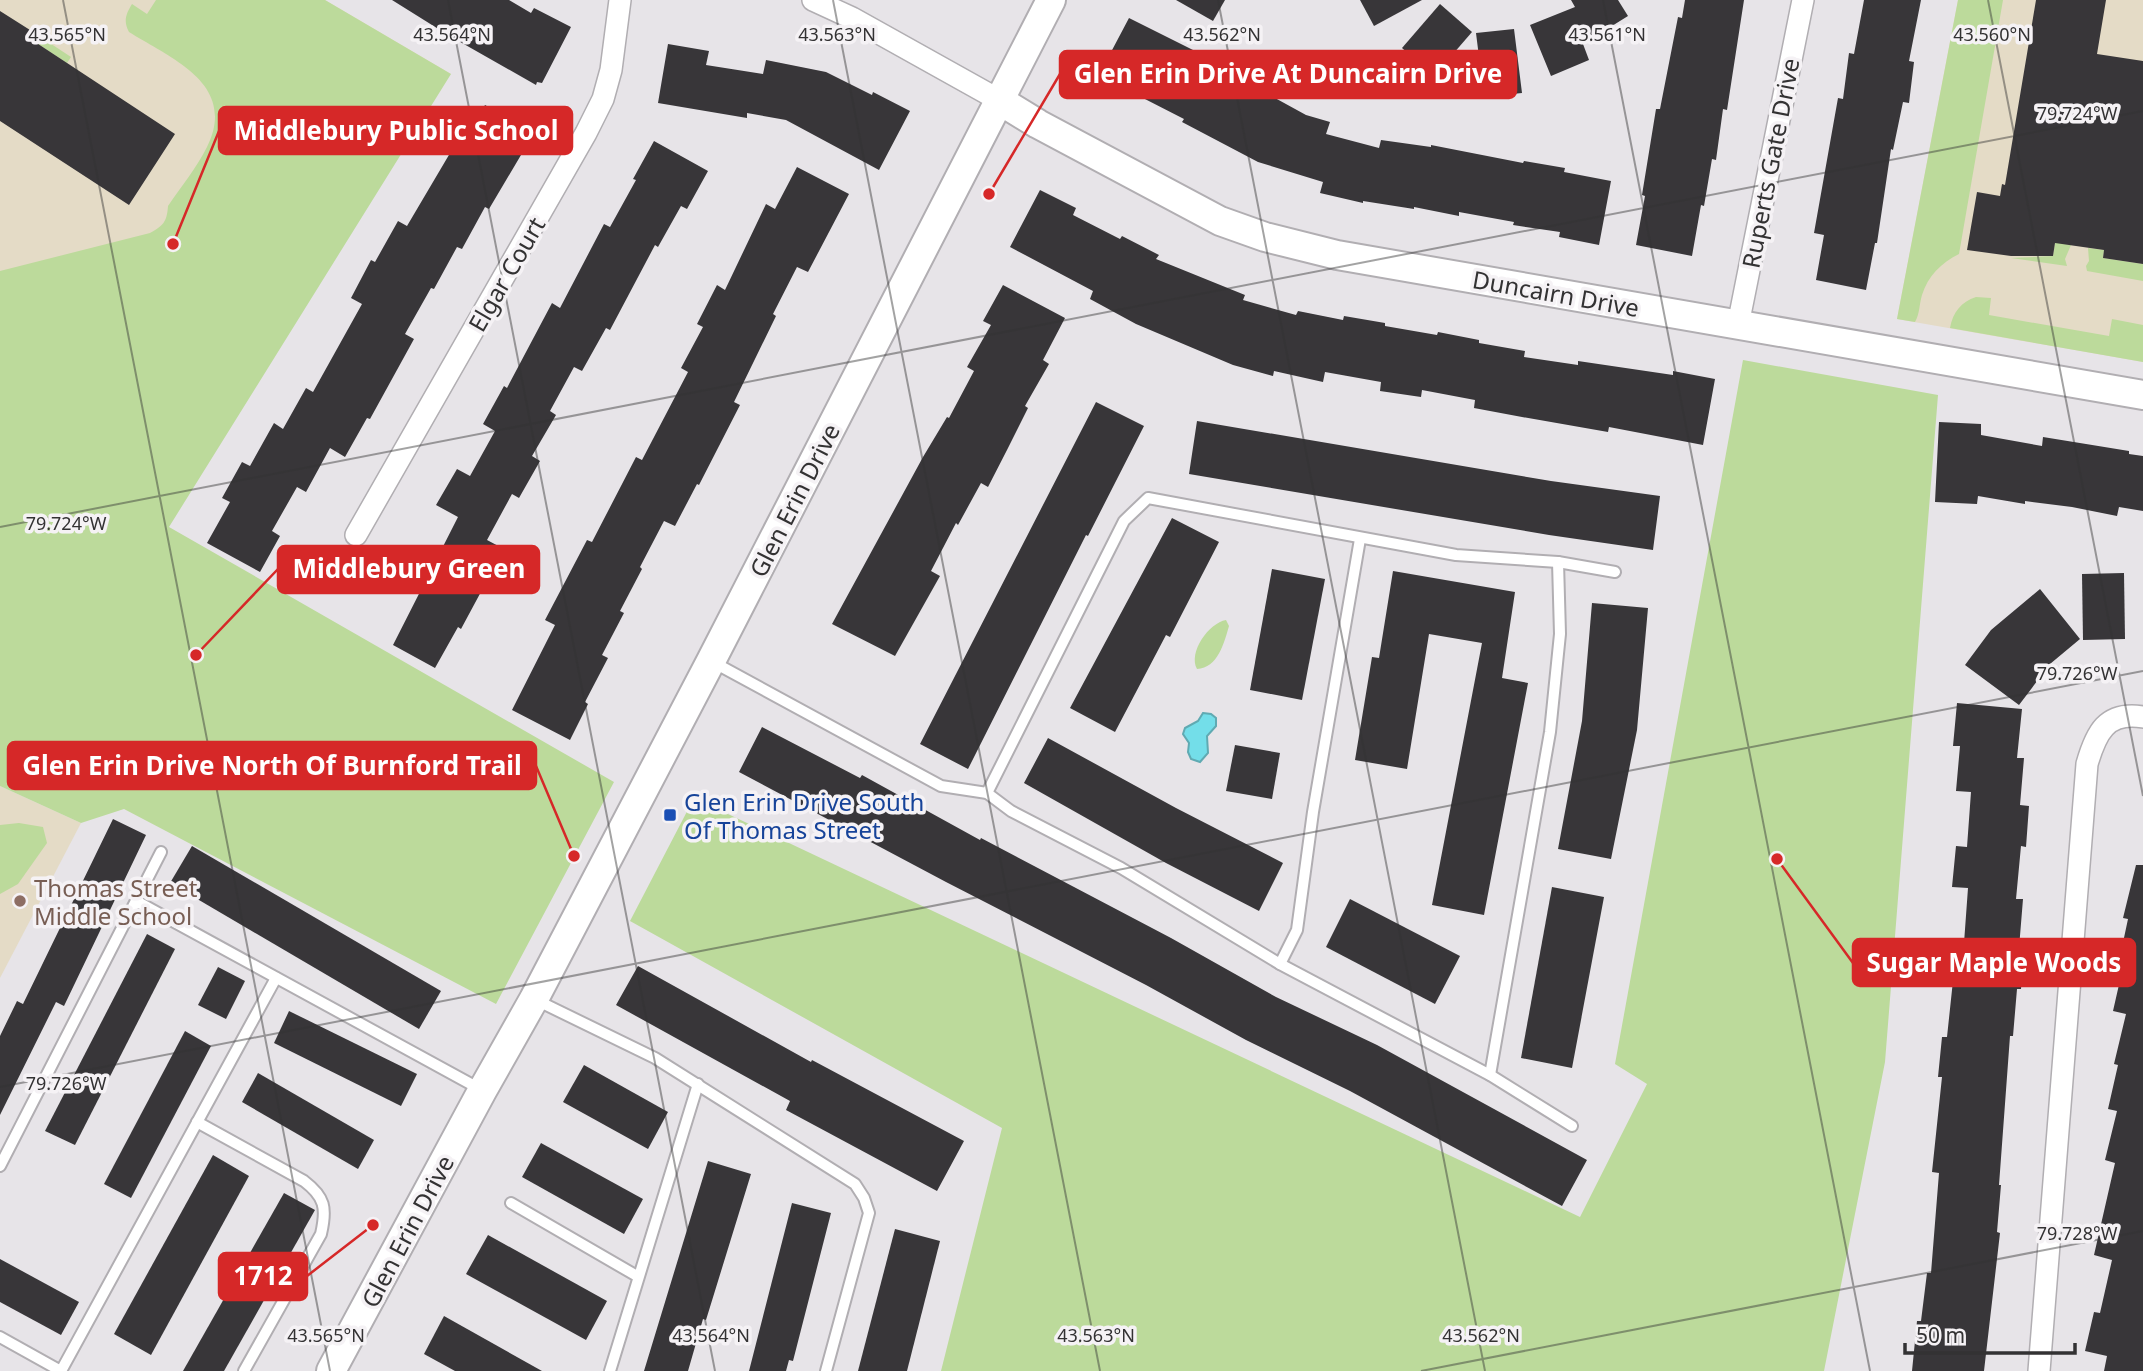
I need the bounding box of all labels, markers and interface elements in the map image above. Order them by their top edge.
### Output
text: 43.565°N [28,22,106,46]
text: 43.564°N [413,22,491,46]
text: 43.563°N [798,22,876,46]
text: 43.562°N [1183,22,1261,46]
text: 43.561°N [1568,22,1646,46]
text: 43.560°N [1953,22,2031,46]
callout: Glen Erin Drive At Duncairn Drive [1060,51,1516,98]
text: Glen Erin Drive At Duncairn Drive [1074,55,1502,91]
street label: Ruperts Gate Drive [1733,55,1807,271]
text: 79.724°W [2037,101,2118,125]
callout: Middlebury Public School [219,107,572,154]
text: Middlebury Public School [233,112,559,148]
street label: Elgar Court [460,210,552,337]
street label: Duncairn Drive [1470,262,1642,324]
street label: Glen Erin Drive [741,418,847,582]
text: 79.724°W [26,511,107,535]
callout: Middlebury Green [278,546,539,593]
text: Middlebury Green [293,550,525,586]
text: 79.726°W [2037,661,2118,685]
callout: Glen Erin Drive North Of Burnford Trail [8,742,536,789]
text: Glen Erin Drive North Of Burnford Trail [22,747,522,783]
place label: Glen Erin Drive South Of Thomas Street [684,785,924,846]
marker: Glen Erin Drive South Of Thomas Street [662,807,678,823]
place label: Thomas Street Middle School [34,871,198,932]
marker: Thomas Street Middle School [12,893,28,909]
callout: Sugar Maple Woods [1853,939,2135,986]
text: Sugar Maple Woods [1867,944,2121,980]
text: 79.726°W [26,1071,107,1095]
street label: Glen Erin Drive [353,1149,461,1313]
text: 79.728°W [2037,1221,2118,1245]
callout: 1712 [219,1253,307,1300]
text: 1712 [233,1257,293,1293]
scale bar [1905,1312,2075,1356]
text: 50 m [1916,1321,1965,1349]
text: 43.565°N [287,1323,365,1347]
text: 43.564°N [672,1323,750,1347]
text: 43.563°N [1057,1323,1135,1347]
text: 43.562°N [1442,1323,1520,1347]

